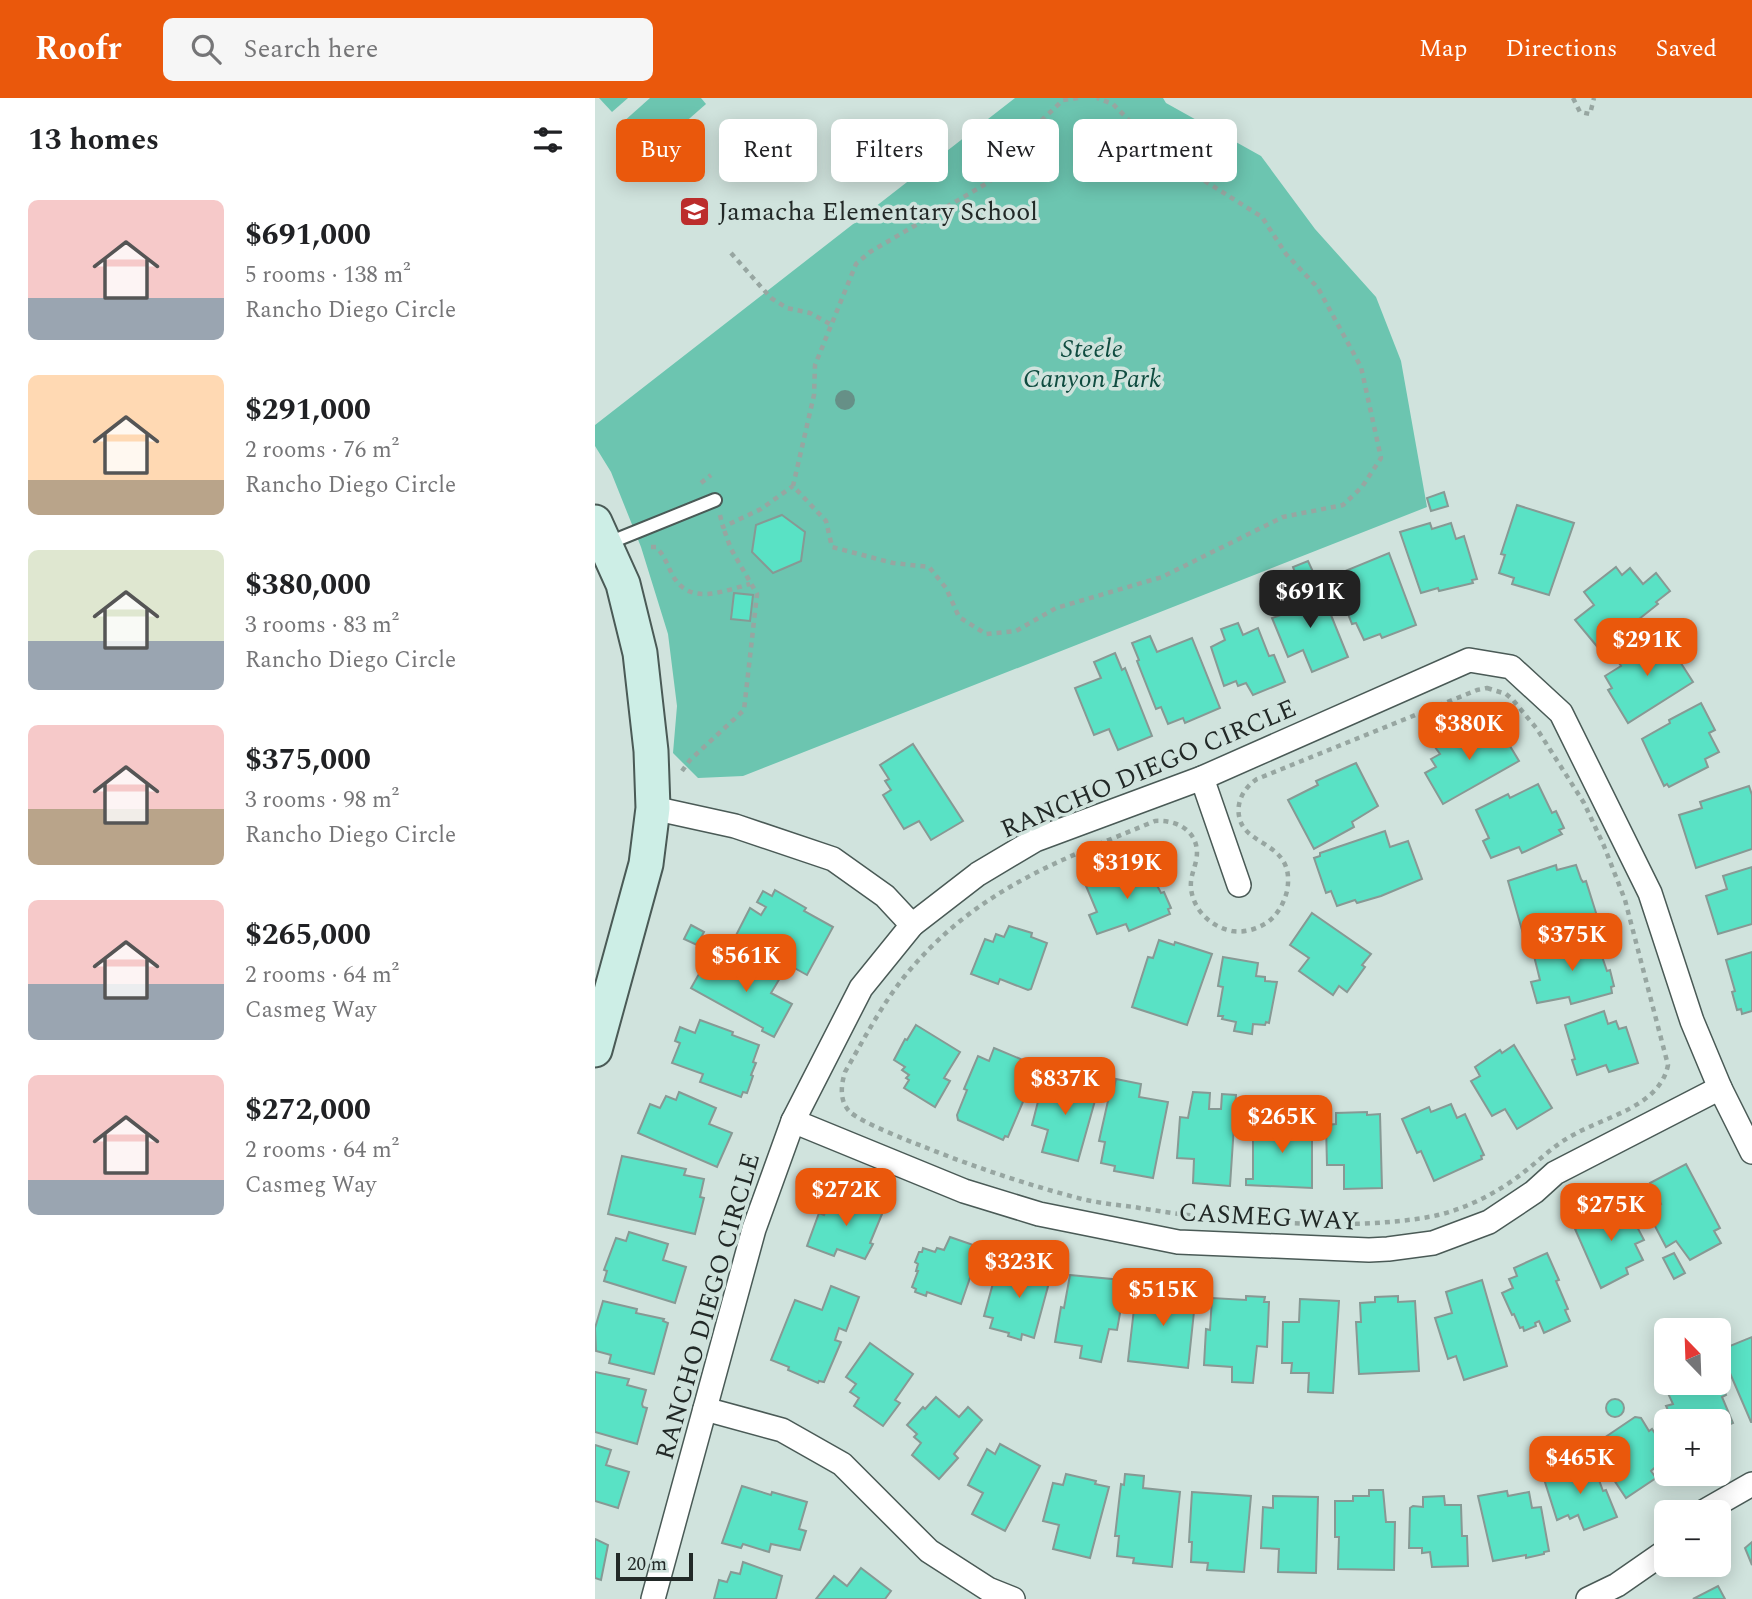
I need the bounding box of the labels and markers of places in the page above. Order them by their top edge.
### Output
place label: Jamacha Elementary School [718,192,1038,232]
school or university icon: Jamacha Elementary School [678,194,712,228]
pin: $691K [1261,570,1359,630]
pin: $291K [1598,618,1696,678]
pin: $380K [1420,702,1518,762]
pin: $319K [1078,842,1176,901]
pin: $375K [1523,914,1621,973]
pin: $561K [697,934,795,994]
pin: $837K [1016,1058,1114,1117]
pin: $265K [1233,1096,1331,1155]
pin: $272K [797,1168,895,1228]
pin: $275K [1562,1184,1660,1243]
pin: $323K [970,1240,1068,1300]
pin: $515K [1114,1268,1212,1328]
pin: $465K [1531,1436,1629,1496]

